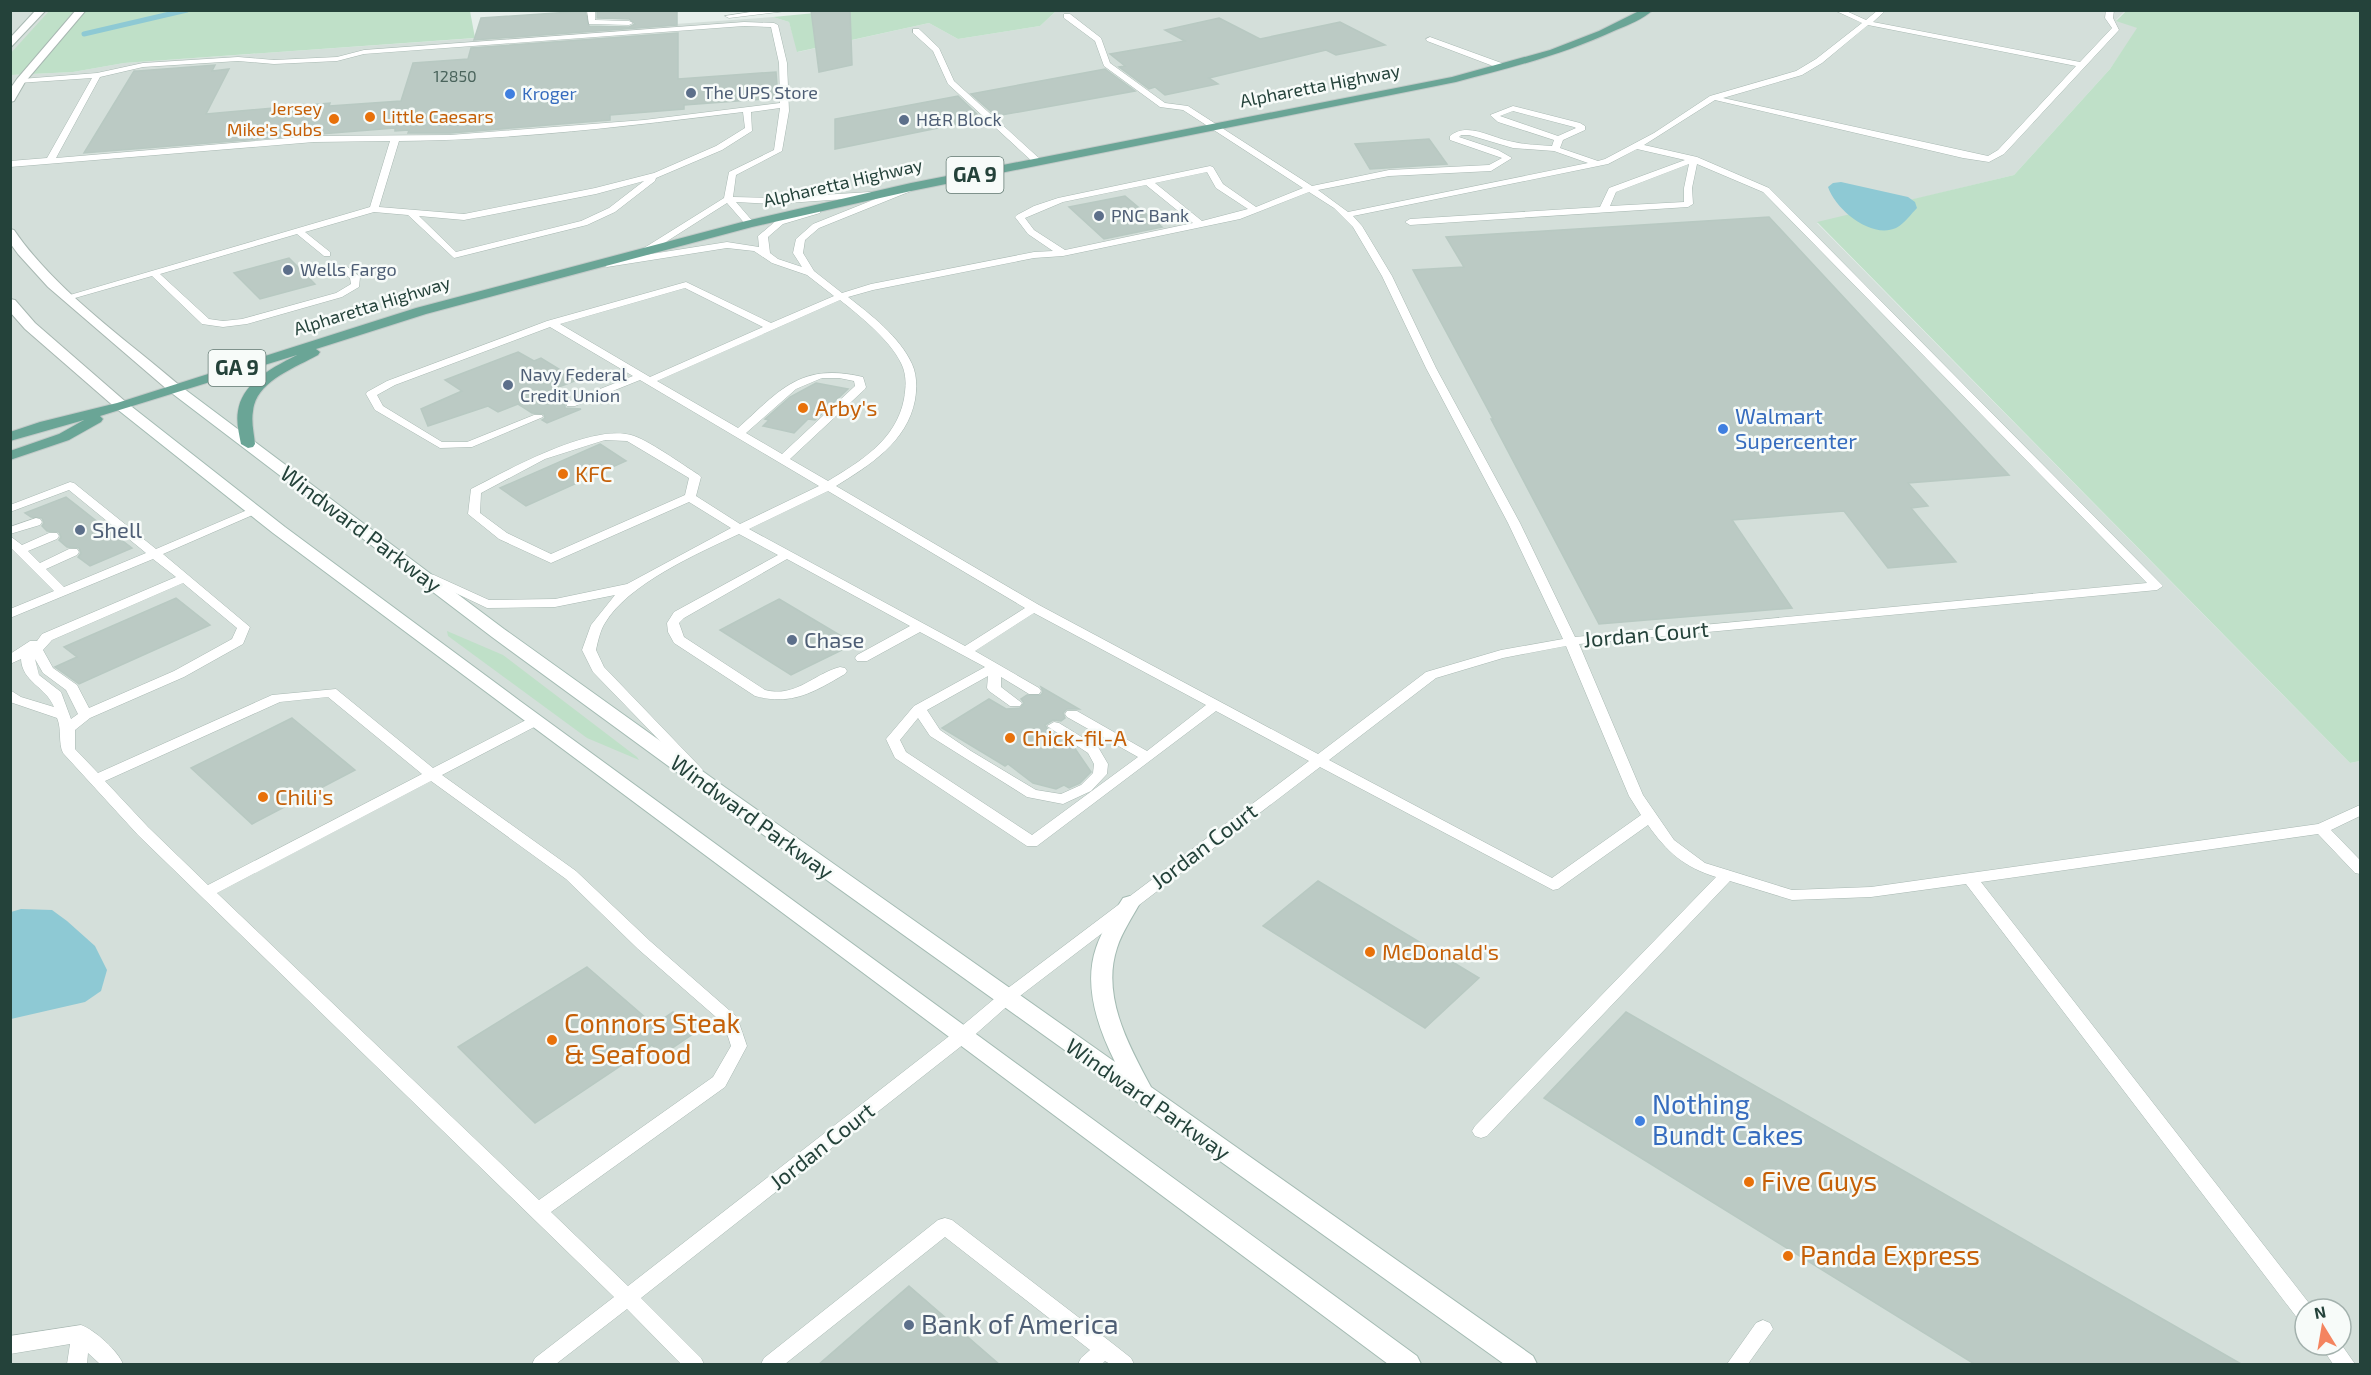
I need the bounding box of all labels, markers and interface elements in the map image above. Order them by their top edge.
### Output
street label: Alpharetta Highway [1238,59,1402,111]
house number: 12850 [433,66,477,85]
place label: The UPS Store [703,81,818,103]
place label: Kroger [522,82,577,104]
marker: The UPS Store [684,86,698,100]
marker: Kroger [503,87,517,101]
place label: Jersey Mike's Subs [227,97,322,140]
place label: Little Caesars [382,105,494,127]
place label: H&R Block [916,108,1002,130]
marker: Little Caesars [363,110,377,124]
marker: Jersey Mike's Subs [327,112,341,126]
marker: H&R Block [897,113,911,127]
street label: Alpharetta Highway [761,153,925,211]
road number: GA 9 [946,157,1004,193]
place label: PNC Bank [1111,204,1189,226]
marker: PNC Bank [1092,209,1106,223]
place label: Wells Fargo [300,258,397,280]
marker: Wells Fargo [281,263,295,277]
street label: Alpharetta Highway [291,271,453,339]
road number: GA 9 [208,350,266,386]
place label: Navy Federal Credit Union [520,363,627,406]
marker: Navy Federal Credit Union [501,378,515,392]
place label: Arby's [815,394,877,420]
marker: Arby's [796,401,810,415]
place label: Walmart Supercenter [1735,402,1857,453]
marker: Walmart Supercenter [1716,422,1730,436]
street label: Windward Parkway [276,459,447,597]
place label: KFC [575,460,612,486]
marker: KFC [556,467,570,481]
place label: Shell [92,516,142,542]
marker: Shell [73,523,87,537]
street label: Jordan Court [1582,615,1710,651]
place label: Chase [804,626,864,652]
marker: Chase [785,633,799,647]
place label: Chick-fil-A [1022,724,1127,750]
marker: Chick-fil-A [1003,731,1017,745]
street label: Windward Parkway [666,748,839,884]
place label: Chili's [275,783,334,809]
marker: Chili's [256,790,270,804]
street label: Jordan Court [1145,797,1261,893]
place label: McDonald's [1382,938,1499,964]
marker: McDonald's [1363,945,1377,959]
place label: Connors Steak & Seafood [564,1006,741,1069]
street label: Windward Parkway [1061,1032,1236,1165]
marker: Connors Steak & Seafood [545,1033,559,1047]
place label: Nothing Bundt Cakes [1652,1087,1803,1150]
street label: Jordan Court [764,1096,879,1194]
marker: Nothing Bundt Cakes [1633,1114,1647,1128]
place label: Five Guys [1761,1164,1877,1197]
marker: Five Guys [1742,1175,1756,1189]
place label: Panda Express [1800,1238,1980,1271]
marker: Panda Express [1781,1249,1795,1263]
north arrow [2293,1297,2353,1357]
text: N [2313,1301,2328,1322]
place label: Bank of America [921,1307,1119,1339]
marker: Bank of America [902,1318,916,1332]

